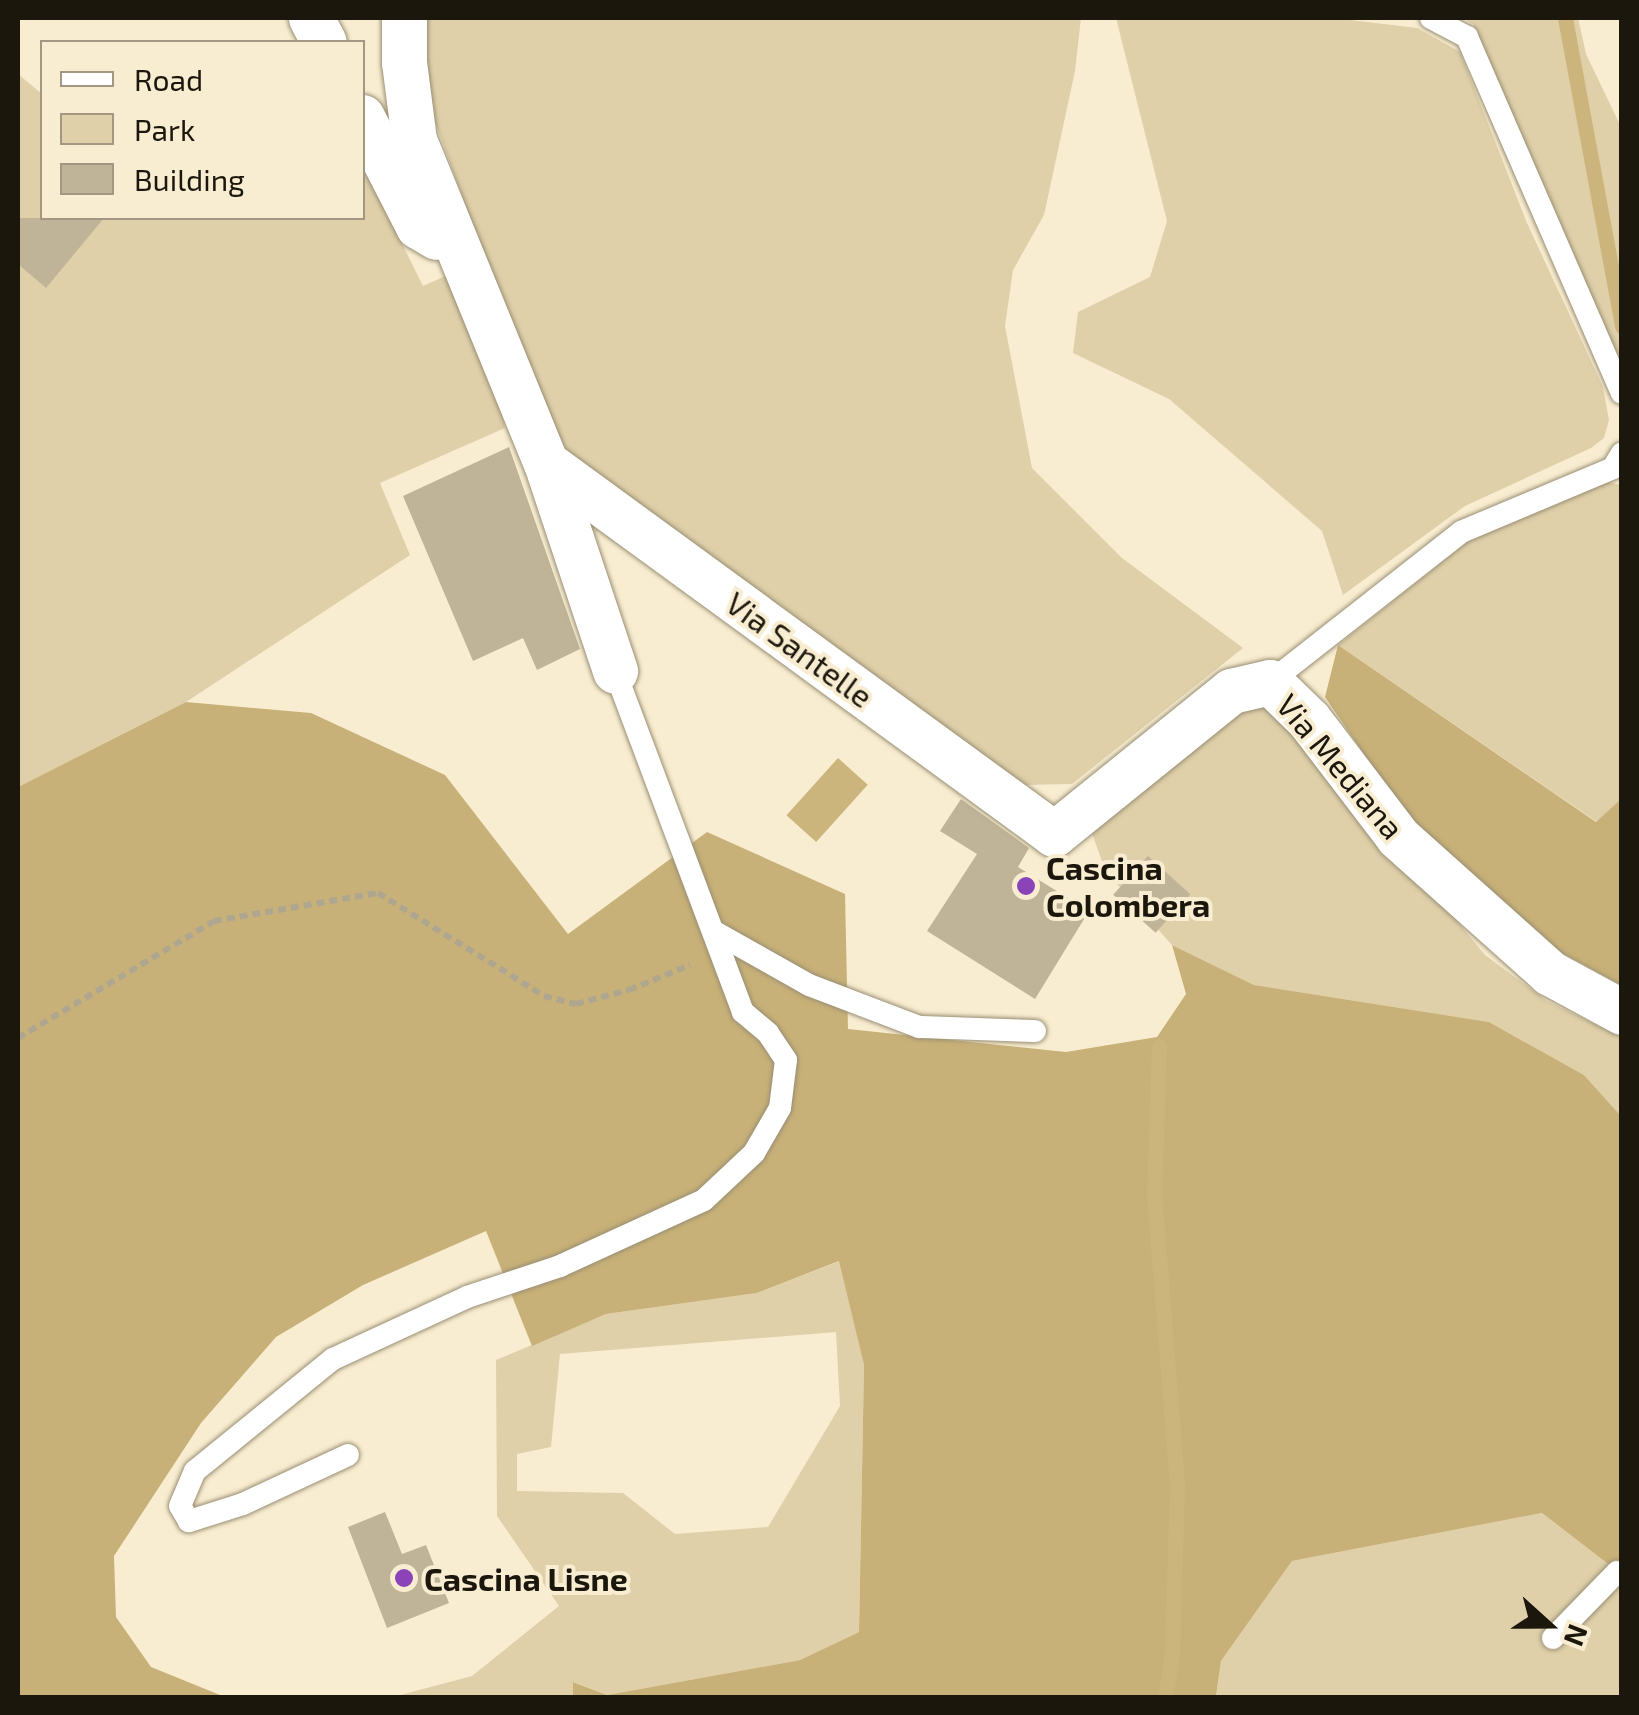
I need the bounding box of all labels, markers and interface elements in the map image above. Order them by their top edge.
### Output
legend [40,40,365,220]
text: Road [134,61,203,97]
text: Park [134,111,195,147]
text: Building [134,161,245,197]
street label: Via Santelle [719,583,881,715]
street label: Via Mediana [1269,686,1413,846]
place label: Cascina Colombera [1046,849,1210,924]
marker: Cascina Colombera [1015,875,1037,897]
place label: Cascina Lisne [424,1559,628,1597]
marker: Cascina Lisne [393,1567,415,1589]
north arrow [1499,1575,1599,1675]
text: N [1558,1620,1597,1651]

